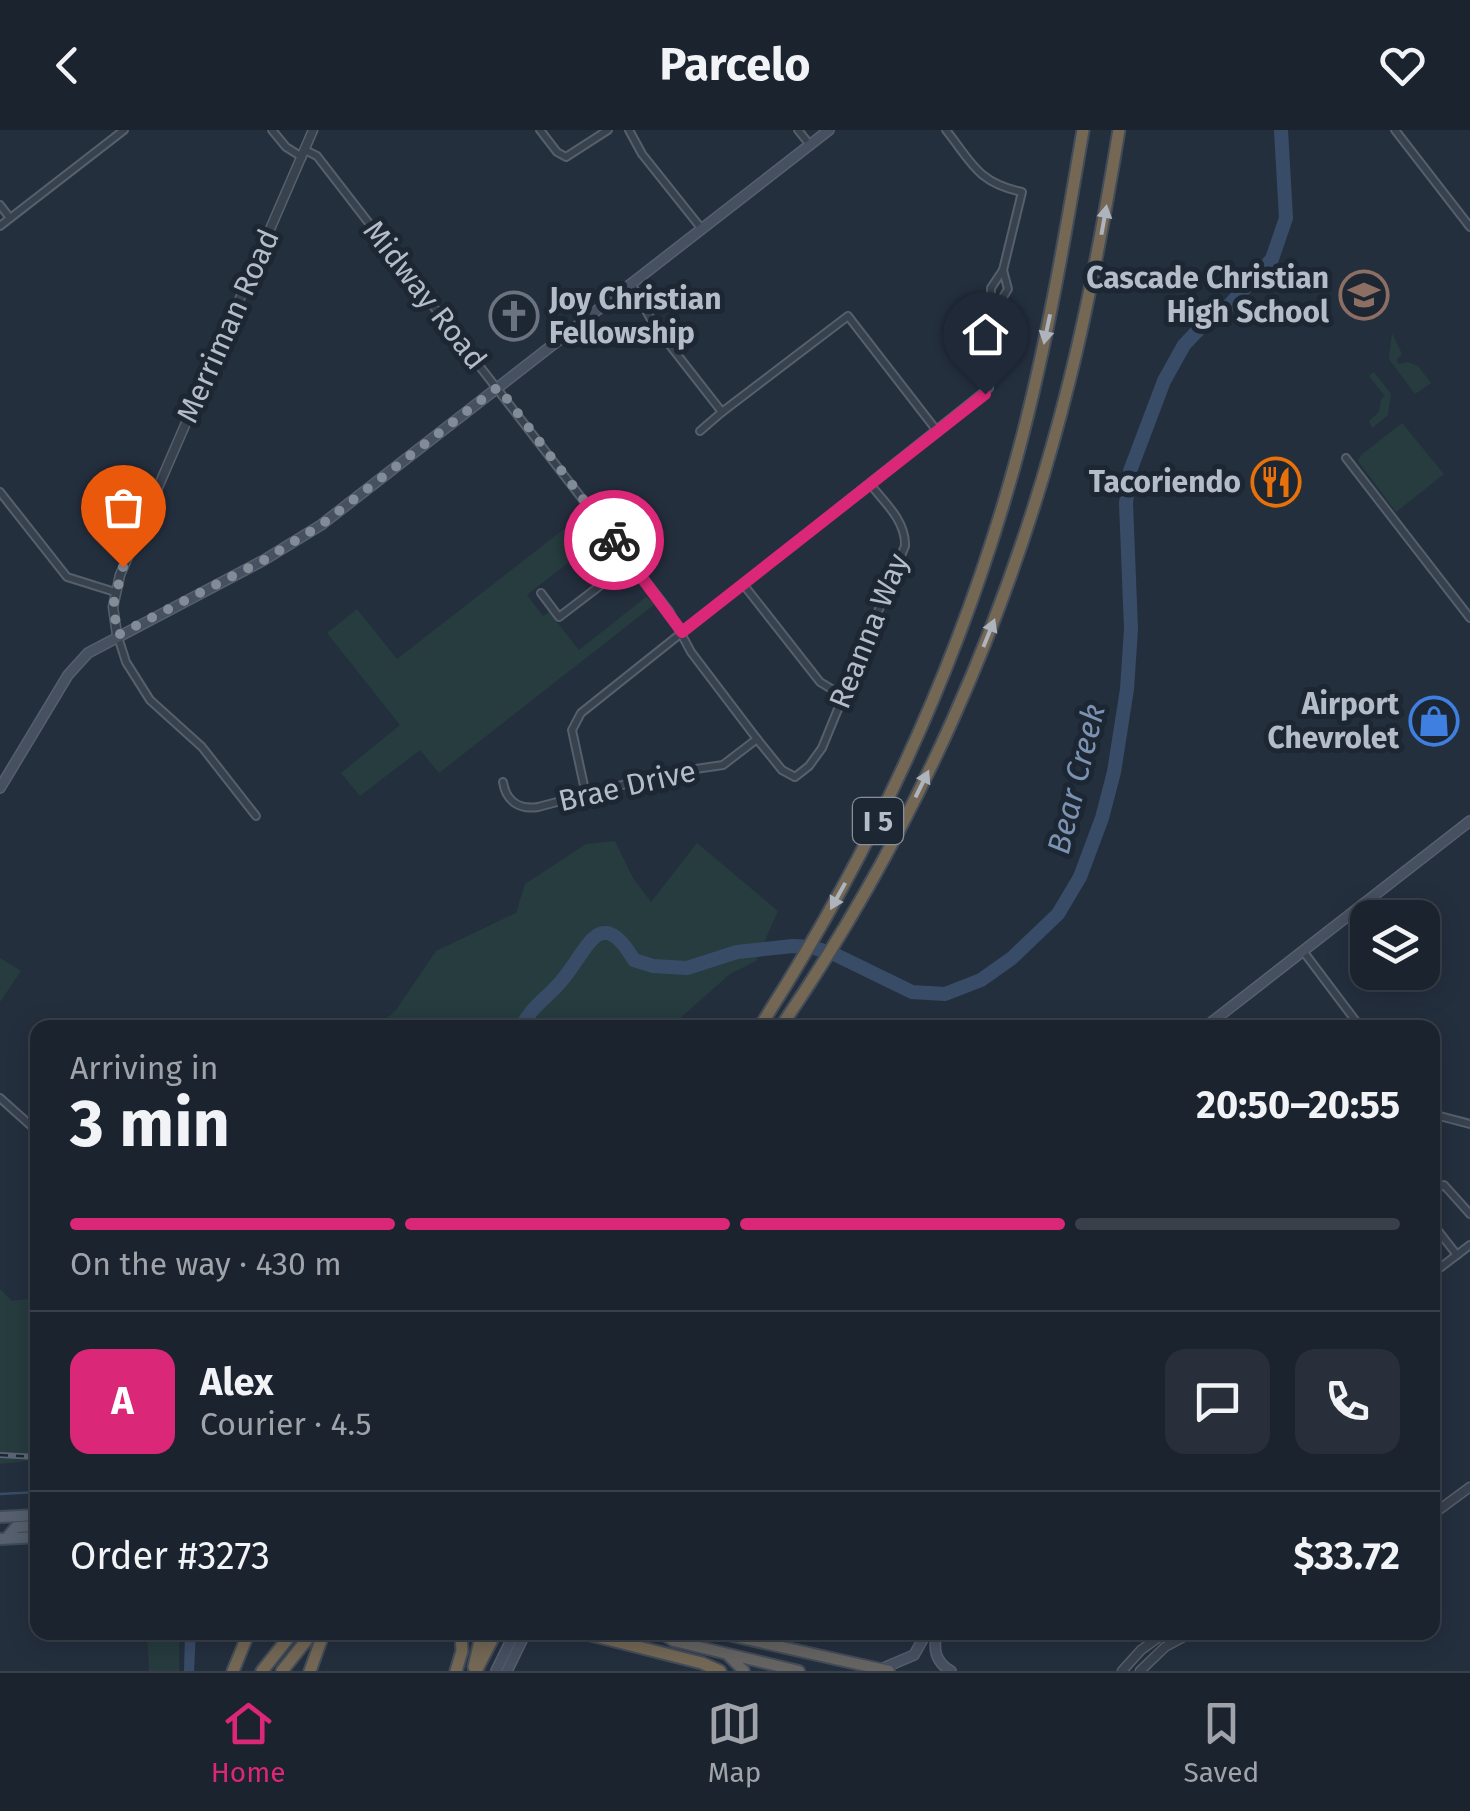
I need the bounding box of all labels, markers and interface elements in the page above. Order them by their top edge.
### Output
icon: back [40,38,95,93]
text: Parcelo [660,38,810,92]
icon: heart [1375,38,1430,93]
one-way arrow [1097,204,1112,235]
street label: Midway Road [356,214,494,376]
street label: Merriman Road [169,224,287,428]
place label: Cascade Christian High School [1086,260,1329,330]
school or university icon: Cascade Christian High School [1338,269,1390,321]
place label: Joy Christian Fellowship [548,281,721,351]
church icon: Joy Christian Fellowship [488,290,540,342]
pin [943,292,1028,395]
icon: home [958,307,1013,362]
one-way arrow [1039,314,1055,345]
restaurant icon: Tacoriendo [1250,456,1302,508]
place label: Tacoriendo [1089,464,1241,500]
pin [81,465,166,568]
icon: bag [96,480,151,535]
courier [564,490,664,590]
icon: bike [587,513,642,568]
street label: Reanna Way [822,548,916,714]
one-way arrow [981,618,997,648]
place label: Airport Chevrolet [1267,686,1399,756]
shop icon: Airport Chevrolet [1408,695,1460,747]
water label: Bear Creek [1039,700,1113,858]
street label: Brae Drive [555,753,699,819]
one-way arrow [913,769,930,798]
road number: I 5 [853,798,903,844]
one-way arrow [830,882,848,910]
map controls [1350,900,1440,990]
button: layers [1350,900,1440,990]
text: Arriving in [70,1049,218,1087]
text: 20:50–20:55 [1196,1082,1400,1128]
text: 3 min [70,1085,230,1163]
text: On the way · 430 m [70,1245,342,1283]
button: chat [1165,1349,1270,1454]
button: phone [1295,1349,1400,1454]
text: Alex [200,1359,273,1405]
text: A [111,1378,134,1424]
text: Courier · 4.5 [200,1405,371,1443]
text: Order #3273 [70,1533,270,1579]
text: $33.72 [1293,1533,1400,1579]
tab: Home [211,1696,285,1789]
tab: Map [707,1696,762,1789]
tab: Saved [1183,1696,1259,1789]

